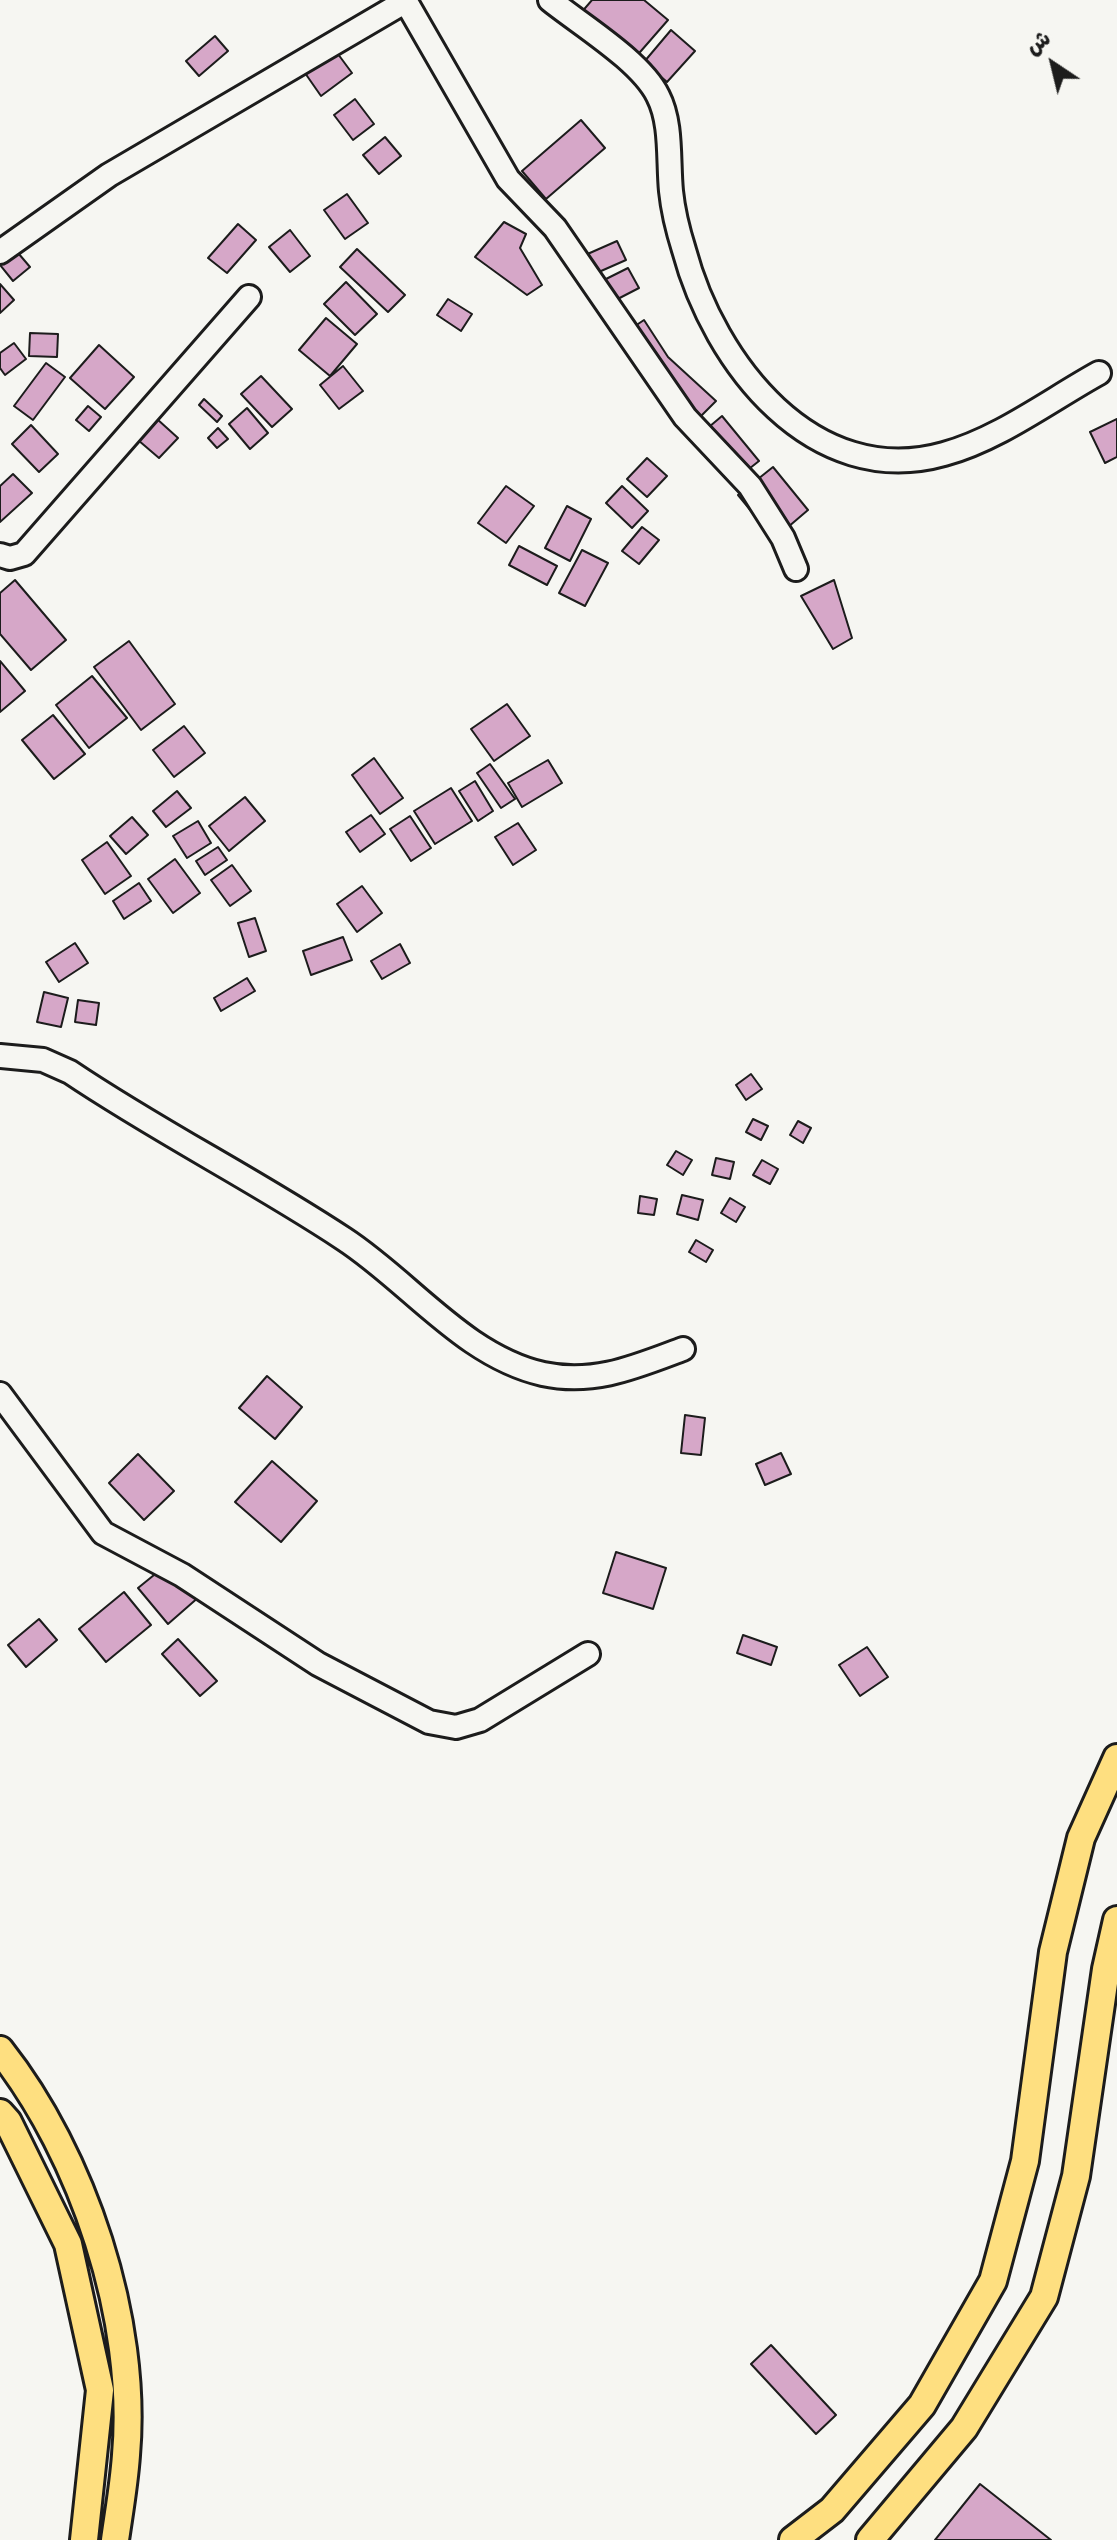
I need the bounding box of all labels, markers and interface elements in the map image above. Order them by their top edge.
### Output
text: ش [1019,23,1059,65]
north arrow [1013,24,1093,104]

